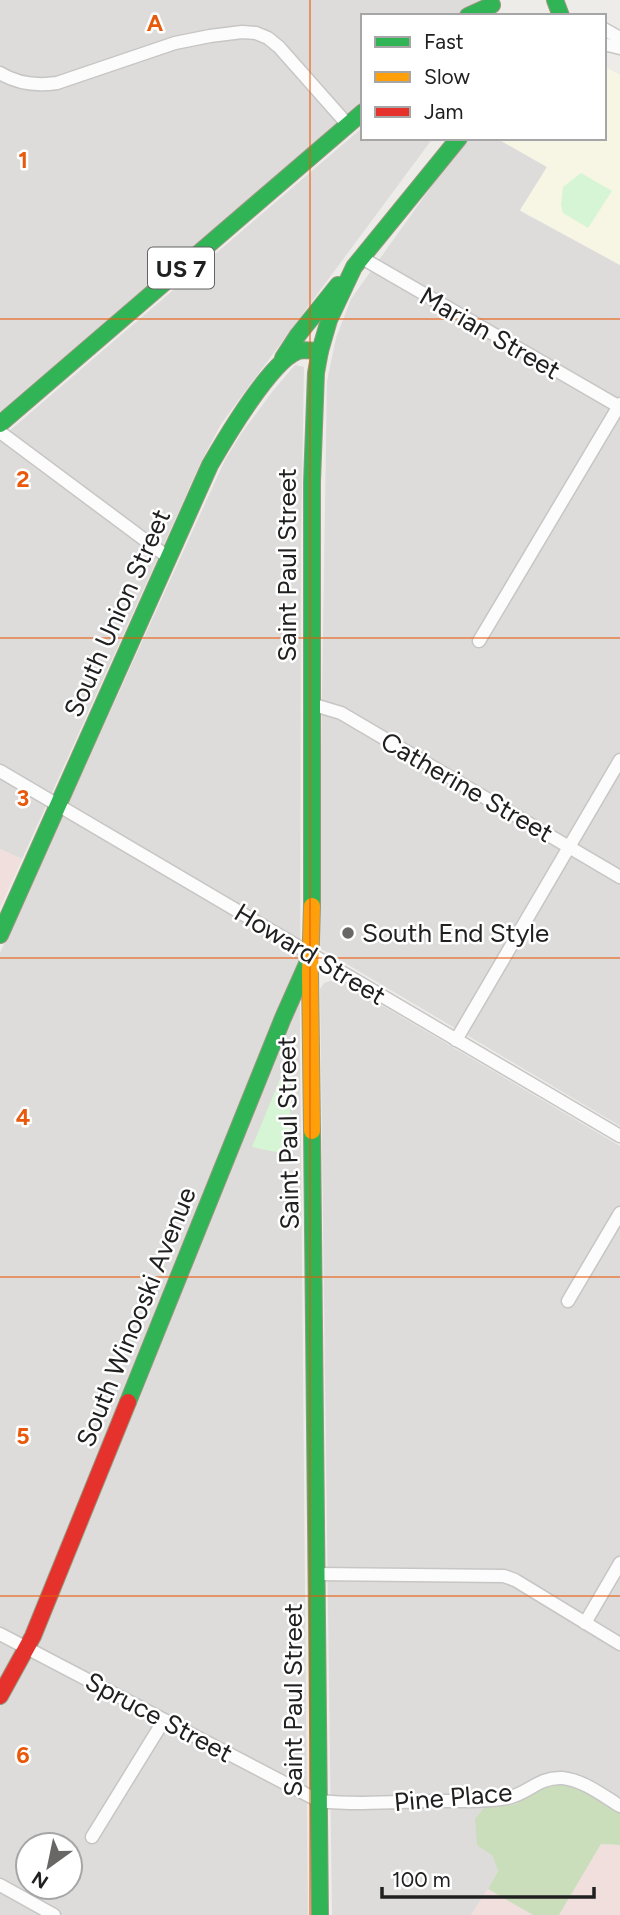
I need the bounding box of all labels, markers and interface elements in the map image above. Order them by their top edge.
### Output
text: A [147,9,164,37]
legend [361,14,606,140]
text: Fast [424,29,464,54]
text: Slow [424,64,470,89]
text: Jam [424,99,463,124]
text: 1 [18,146,28,174]
road number: US 7 [148,247,214,288]
street label: Marian Street [414,280,566,386]
text: 2 [16,465,30,493]
street label: Saint Paul Street [271,468,303,662]
street label: South Union Street [57,504,177,722]
street label: Catherine Street [375,725,559,849]
text: 3 [17,784,29,812]
street label: Howard Street [229,896,392,1012]
place label: South End Style [362,917,549,949]
marker: South End Style [340,925,356,941]
street label: Saint Paul Street [270,1036,306,1230]
text: 4 [16,1103,30,1131]
street label: South Winooski Avenue [69,1183,203,1451]
text: 5 [16,1422,30,1450]
street label: Saint Paul Street [277,1603,309,1797]
street label: Spruce Street [80,1665,238,1769]
text: 6 [16,1741,30,1769]
street label: Pine Place [393,1776,513,1818]
north arrow [14,1831,84,1901]
scale bar [382,1856,594,1900]
text: N [28,1866,52,1893]
text: 100 m [392,1867,451,1892]

